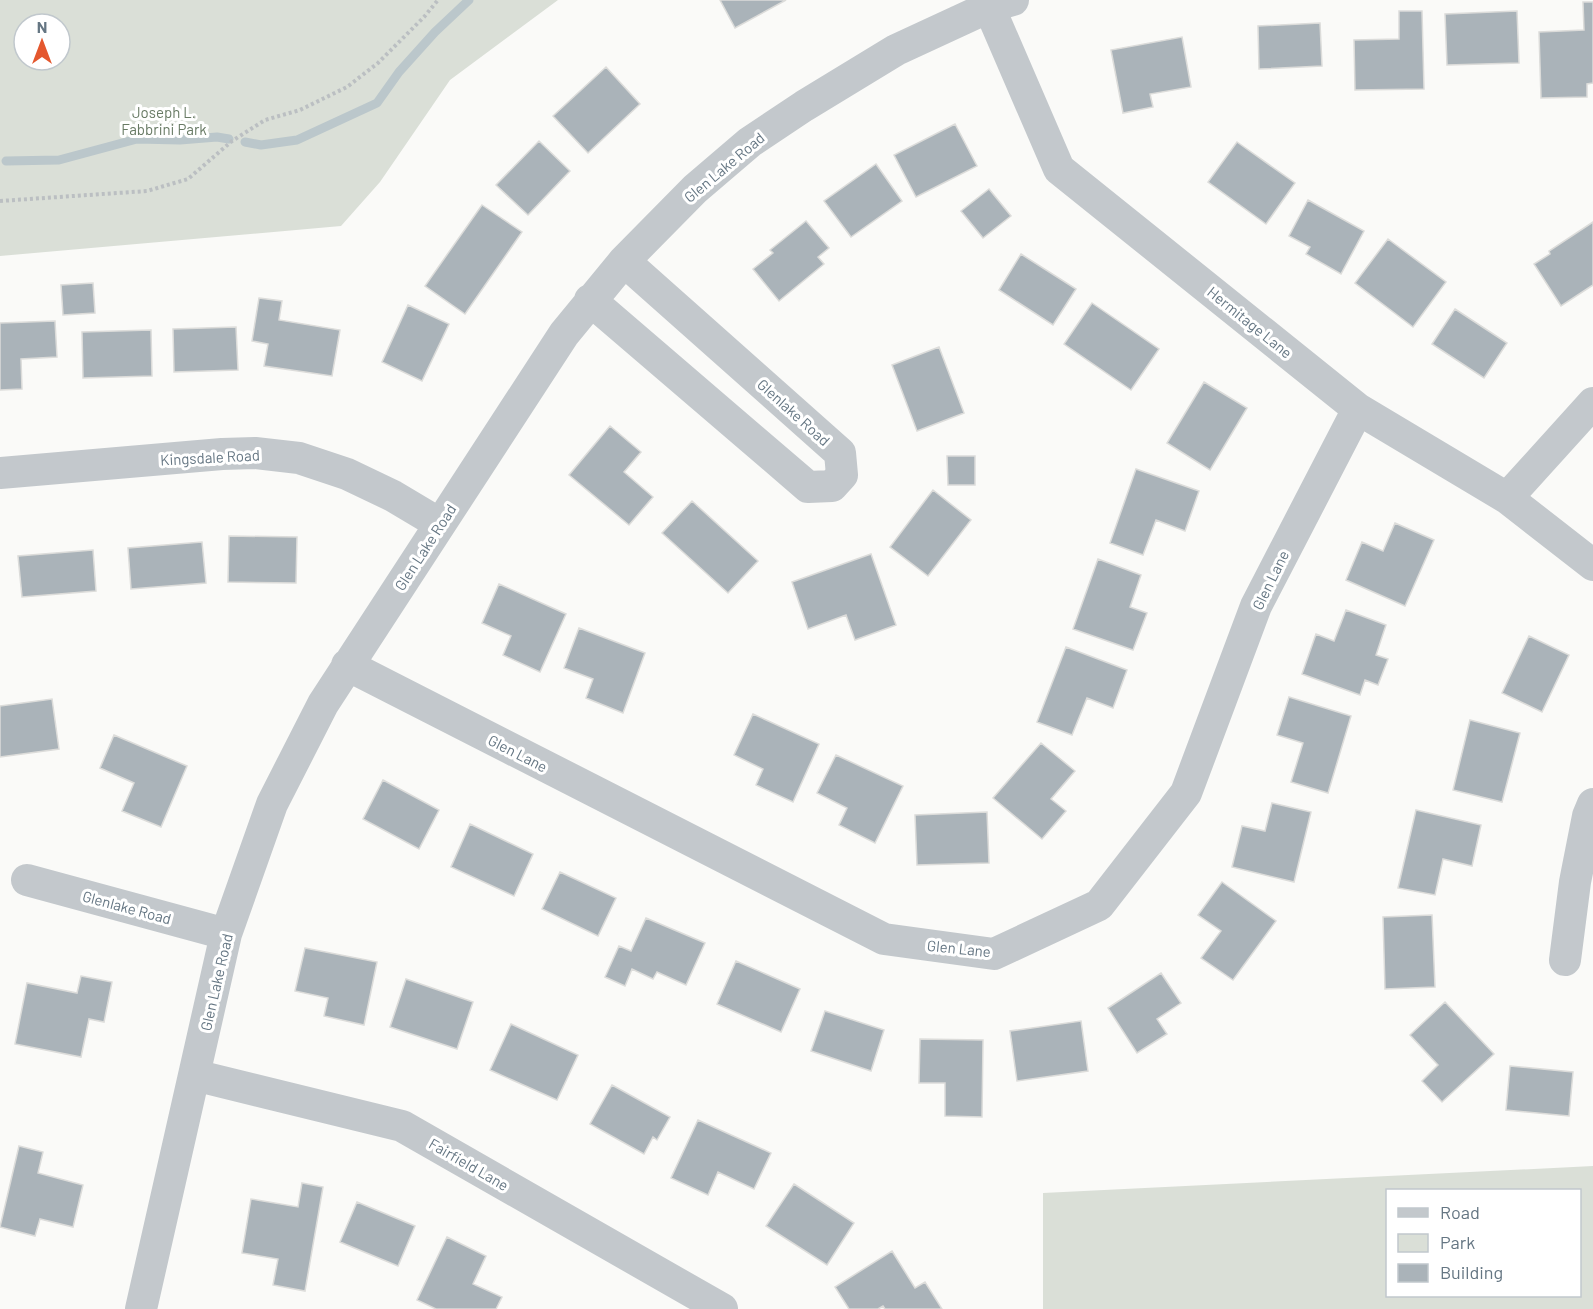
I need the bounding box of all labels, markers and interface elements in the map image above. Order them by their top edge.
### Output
north arrow [12,12,72,72]
text: N [37,17,47,36]
park label: Joseph L. Fabbrini Park [121,103,207,138]
street label: Glen Lake Road [680,128,768,206]
street label: Hermitage Lane [1204,282,1296,362]
street label: Glenlake Road [754,375,834,449]
street label: Kingsdale Road [160,445,260,469]
street label: Glen Lake Road [390,500,460,594]
street label: Glen Lane [1248,547,1292,613]
street label: Glen Lane [485,730,551,776]
street label: Glenlake Road [81,887,173,927]
street label: Glen Lake Road [196,932,236,1032]
street label: Glen Lane [926,936,992,960]
street label: Fairfield Lane [426,1134,512,1194]
legend [1386,1189,1581,1297]
text: Road [1440,1201,1480,1223]
text: Park [1440,1231,1475,1253]
text: Building [1440,1261,1503,1283]

